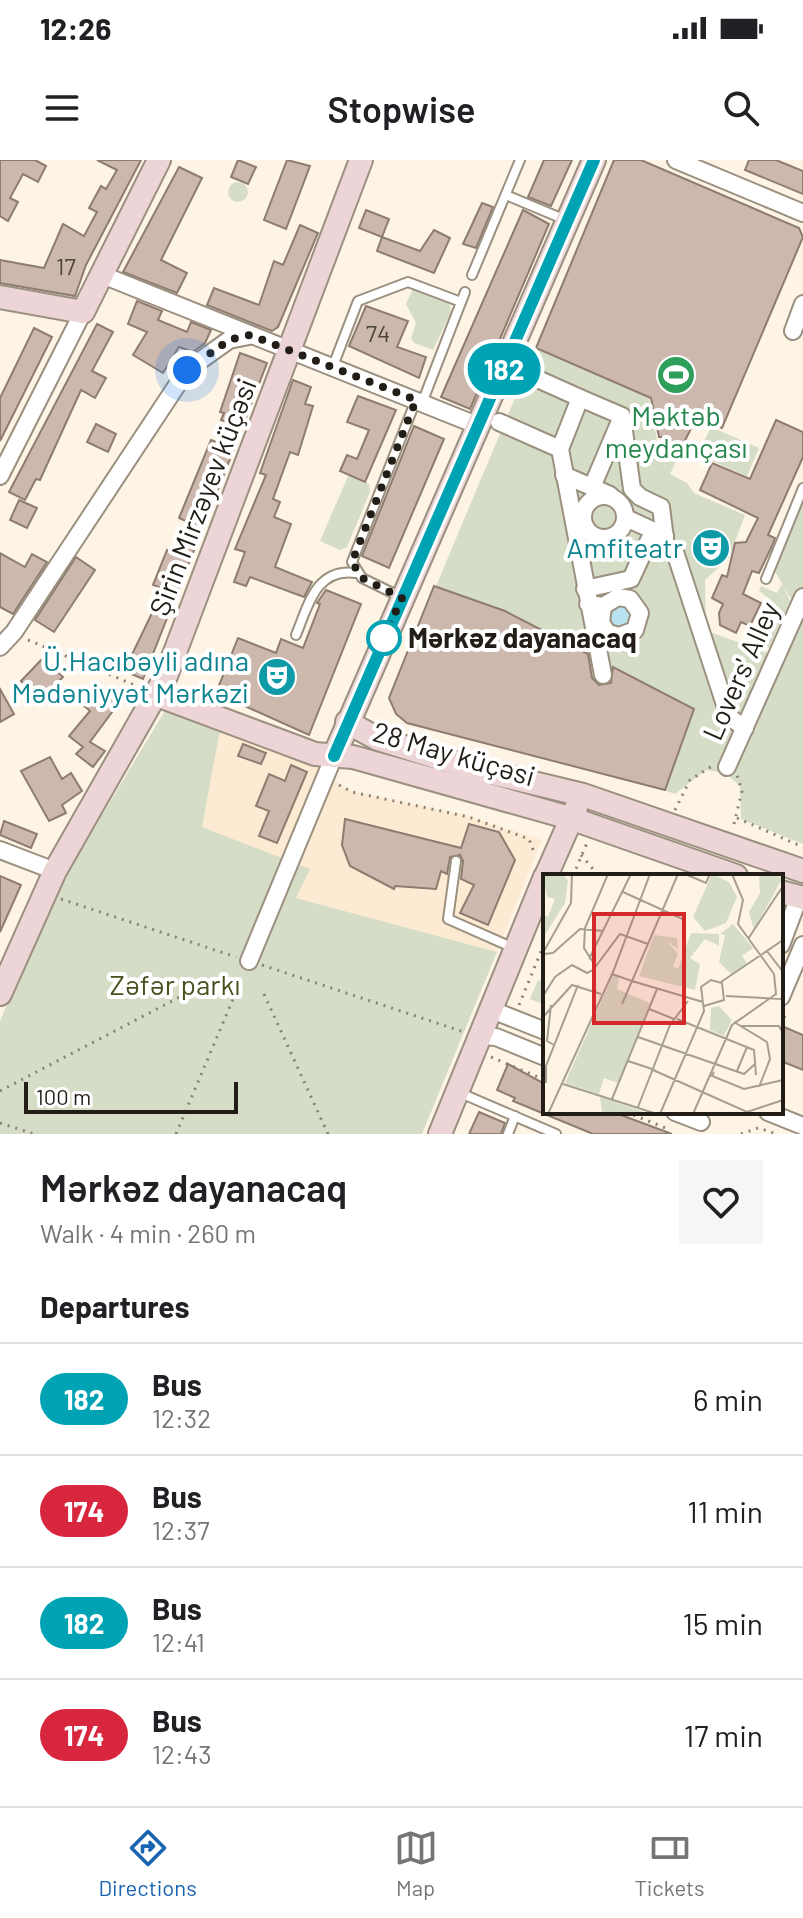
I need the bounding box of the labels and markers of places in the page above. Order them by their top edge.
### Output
sports icon: Məktəb meydançası [655,354,697,396]
place label: Məktəb meydançası [605,398,747,464]
theatre icon: Amfiteatr [690,527,732,569]
place label: Amfiteatr [567,530,683,564]
place label: Mərkəz dayanacaq [408,620,637,654]
marker: Mərkəz dayanacaq [367,621,401,655]
place label: Ü.Hacıbəyli adına Mədəniyyət Mərkəzi [11,643,249,709]
theatre icon: Ü.Hacıbəyli adına Mədəniyyət Mərkəzi [256,656,298,698]

